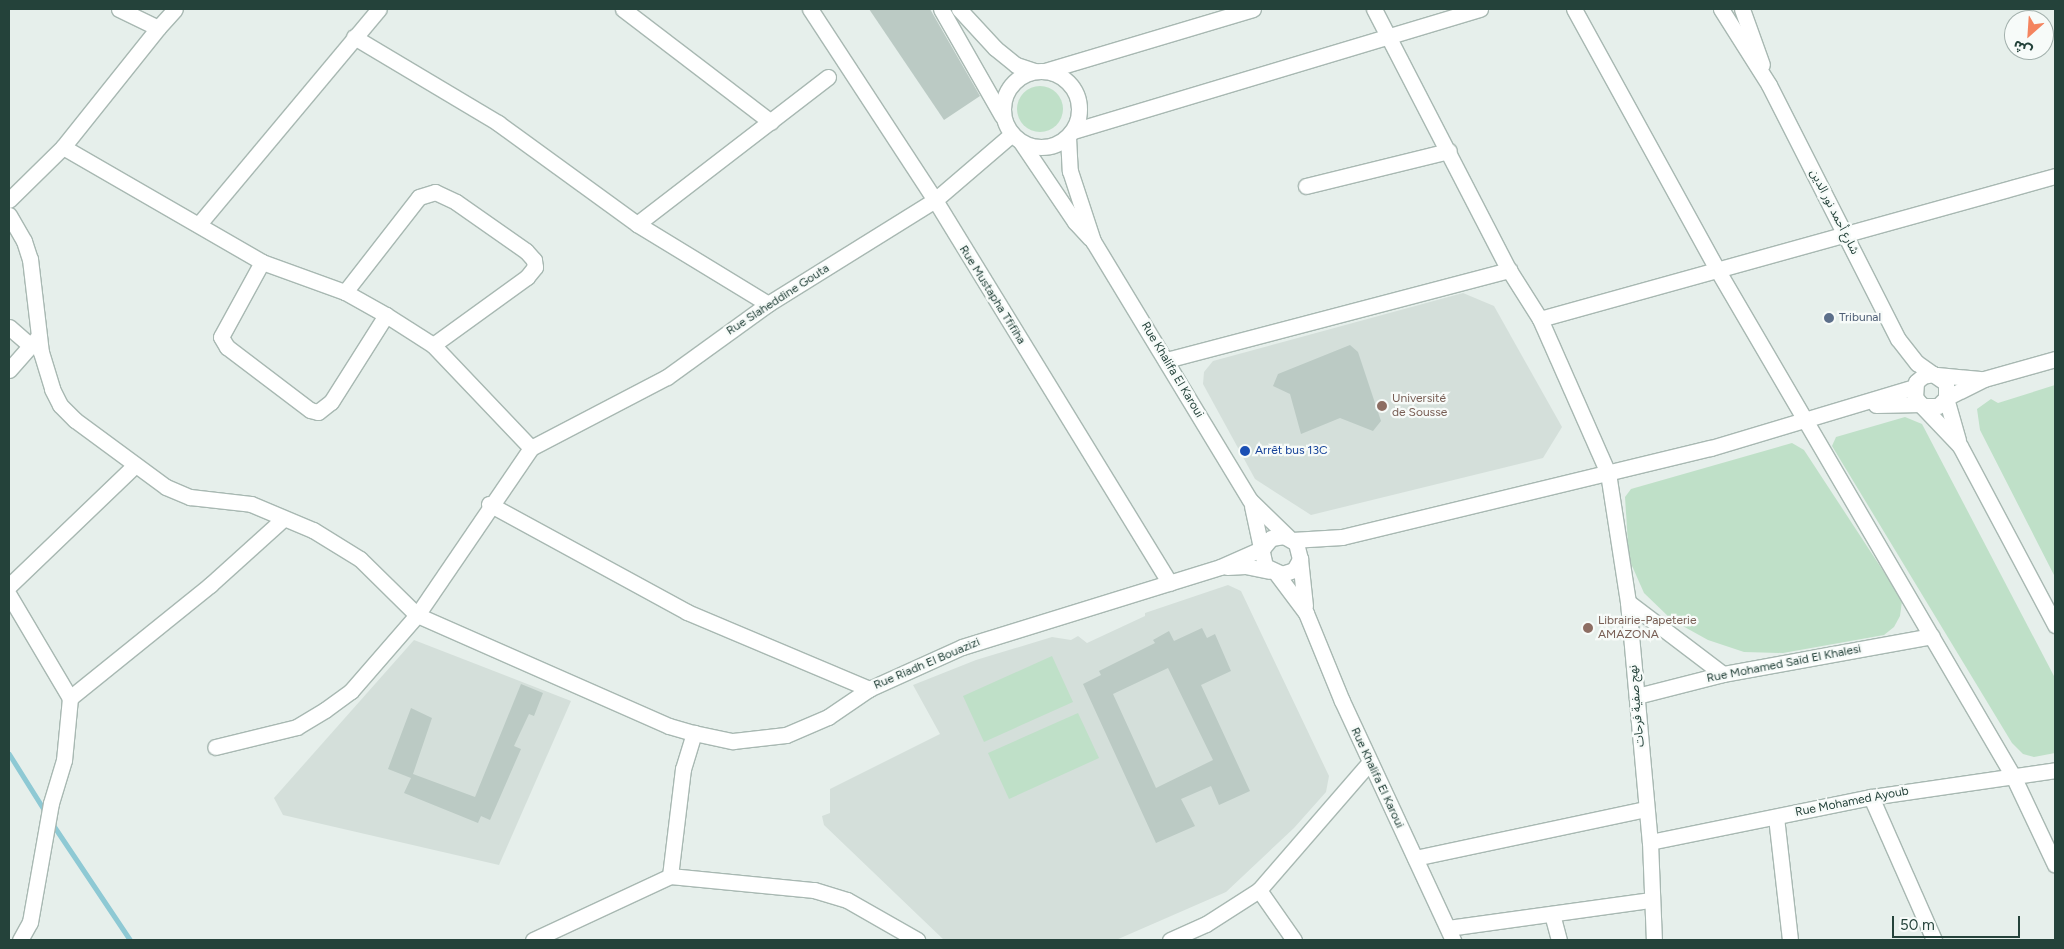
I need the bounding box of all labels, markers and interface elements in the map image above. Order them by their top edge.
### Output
north arrow [2004,10,2054,60]
text: ش [2010,36,2035,60]
street label: شارع أحمد نور الدين [1806,167,1862,257]
street label: Rue Mustapha Tfifiha [956,243,1028,347]
street label: Rue Slaheddine Gouta [724,261,832,339]
place label: Tribunal [1839,311,1881,325]
marker: Tribunal [1823,312,1835,324]
street label: Rue Khalifa El Karoui [1138,319,1206,421]
place label: Université de Sousse [1392,392,1447,420]
marker: Université de Sousse [1376,400,1388,412]
place label: Arrêt bus 13C [1255,444,1328,458]
marker: Arrêt bus 13C [1239,445,1251,457]
place label: Librairie-Papeterie AMAZONA [1598,614,1696,642]
marker: Librairie-Papeterie AMAZONA [1582,622,1594,634]
street label: Rue Riadh El Bouazizi [872,635,982,693]
street label: Rue Mohamed Saïd El Khalesi [1706,642,1862,686]
street label: نهج صفية فرحات [1626,664,1648,748]
street label: Rue Khalifa El Karoui [1347,725,1407,831]
street label: Rue Mohamed Ayoub [1794,784,1910,820]
scale bar [1894,906,2022,938]
text: 50 m [1900,916,1935,934]

